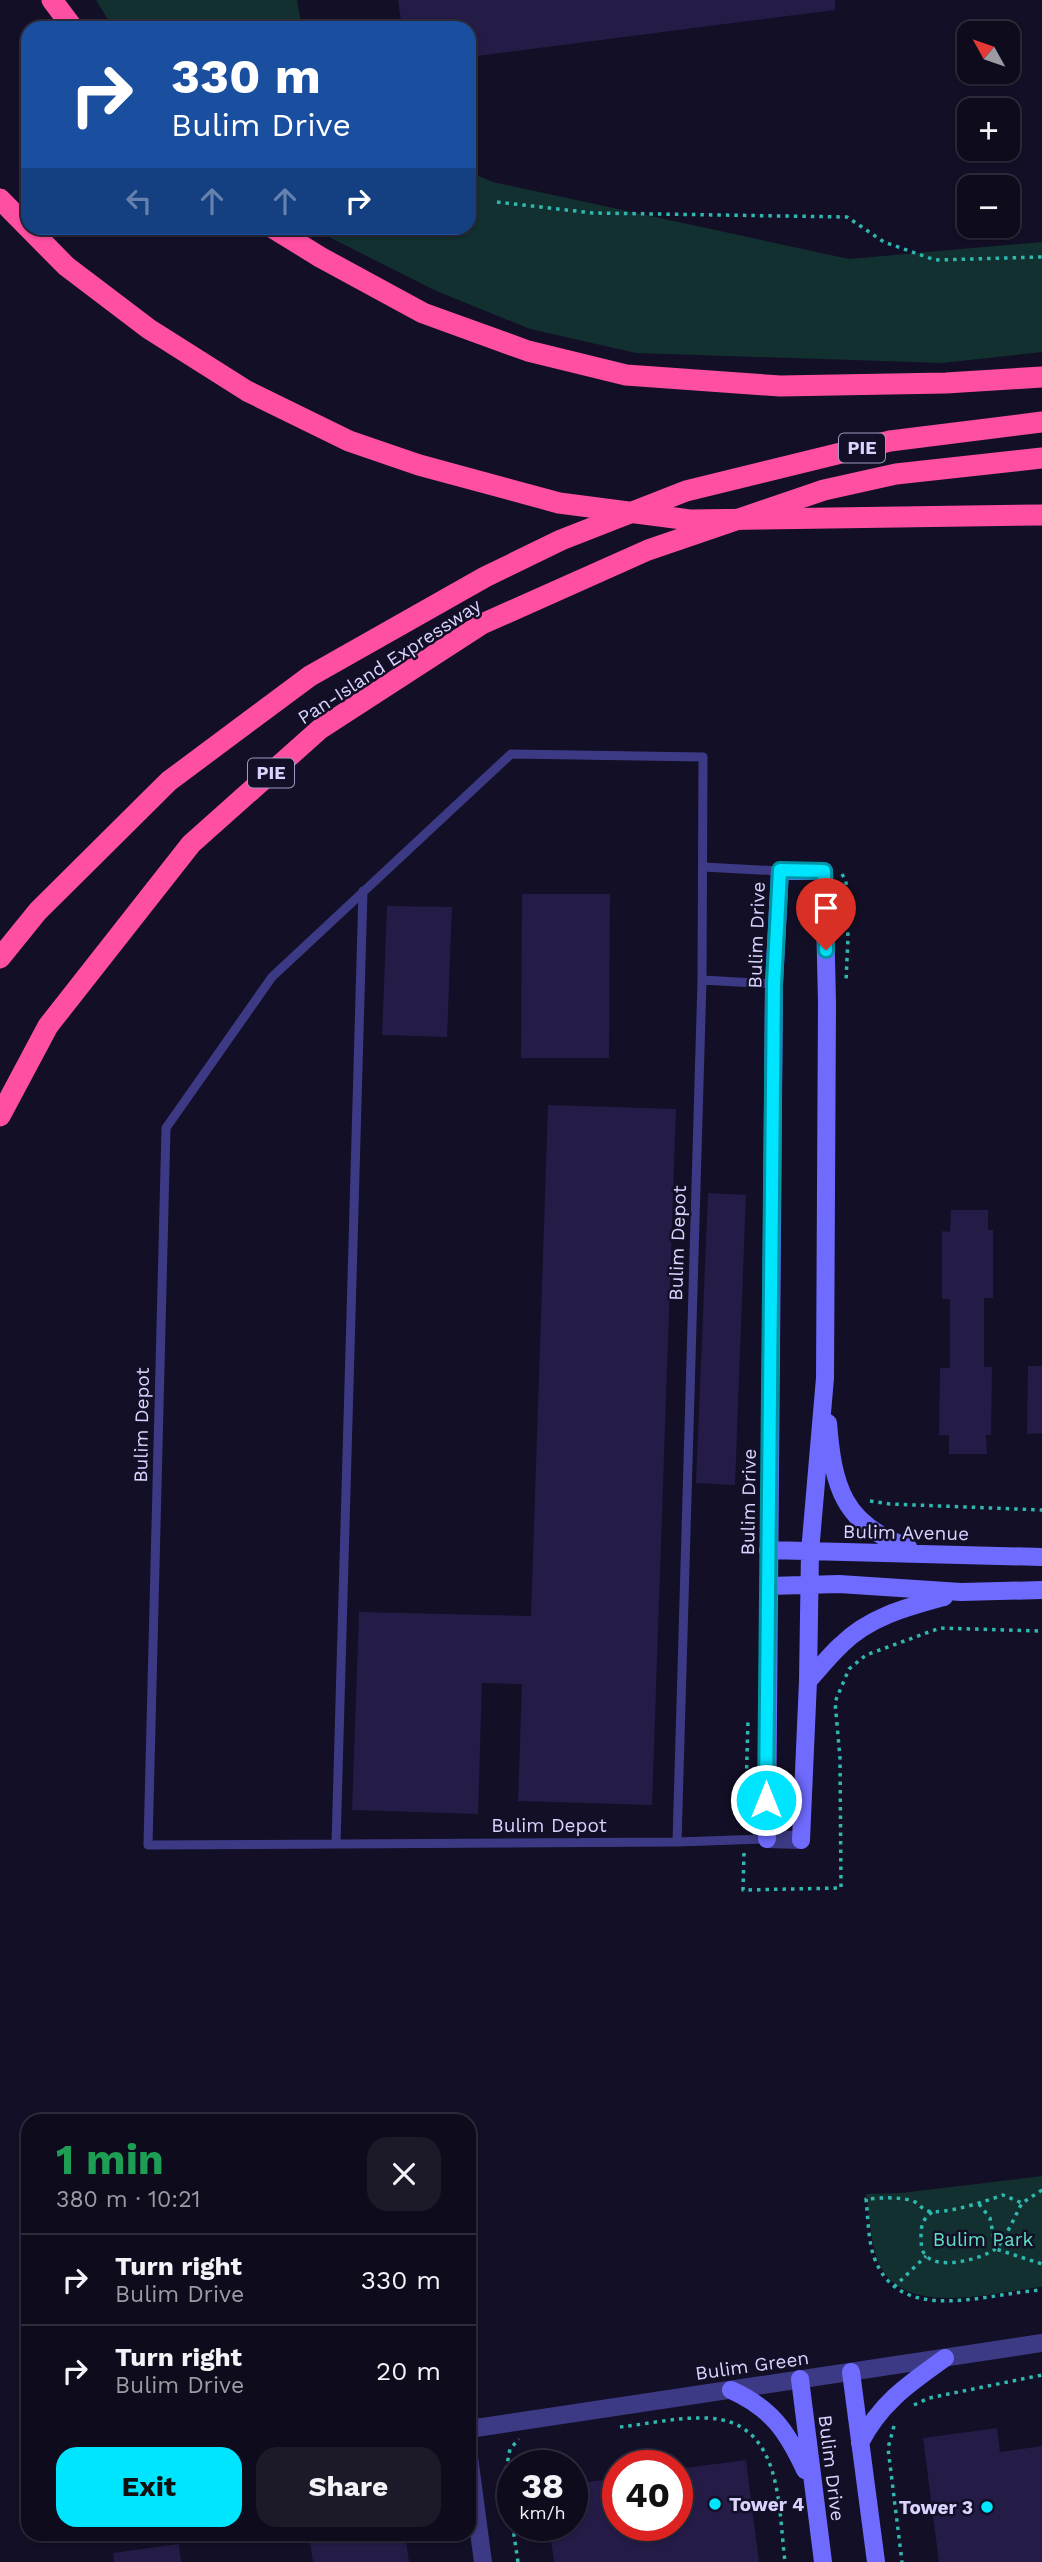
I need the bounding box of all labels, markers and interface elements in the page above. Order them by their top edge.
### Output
north arrow [957,21,1020,84]
map controls [957,21,1020,238]
text: 330 m [171,47,321,105]
icon: right [56,49,147,140]
button: + [957,98,1020,161]
text: Bulim Drive [171,106,351,144]
button: − [957,175,1020,238]
icon: left [120,182,158,220]
icon: ahead [193,182,231,220]
icon: ahead [266,182,304,220]
icon: right [339,182,377,220]
road number: PIE [839,434,885,462]
street label: Pan-Island Expressway [293,593,485,729]
road number: PIE [248,758,294,788]
pin [796,878,856,950]
street label: Bulim Drive [743,881,770,989]
icon: arrive [807,889,845,927]
street label: Bulim Depot [664,1185,691,1301]
street label: Bulim Depot [129,1367,154,1483]
street label: Bulim Drive [736,1448,761,1556]
street label: Bulim Avenue [843,1520,969,1545]
position arrow [729,1763,803,1837]
street label: Bulim Depot [491,1814,607,1837]
text: 1 min [56,2135,164,2184]
button: close [367,2137,441,2211]
text: 380 m · 10:21 [56,2186,201,2213]
park label: Bulim Park [933,2228,1033,2251]
text: Turn right [115,2251,242,2281]
icon: right [56,2261,94,2299]
text: 330 m [361,2265,441,2295]
text: Bulim Drive [115,2281,244,2308]
text: Turn right [115,2342,242,2372]
street label: Bulim Green [694,2346,810,2385]
icon: right [56,2352,94,2390]
text: 20 m [376,2356,441,2386]
text: Bulim Drive [115,2372,244,2399]
street label: Bulim Drive [814,2414,849,2522]
button: Exit [56,2447,242,2527]
button: Share [256,2447,441,2527]
speed limit sign: 40 [602,2450,693,2541]
text: 38 [521,2465,564,2507]
place label: Tower 4 [729,2493,804,2516]
marker: Tower 4 [707,2496,723,2512]
place label: Tower 3 [899,2496,973,2519]
marker: Tower 3 [979,2499,995,2515]
text: km/h [519,2502,566,2523]

